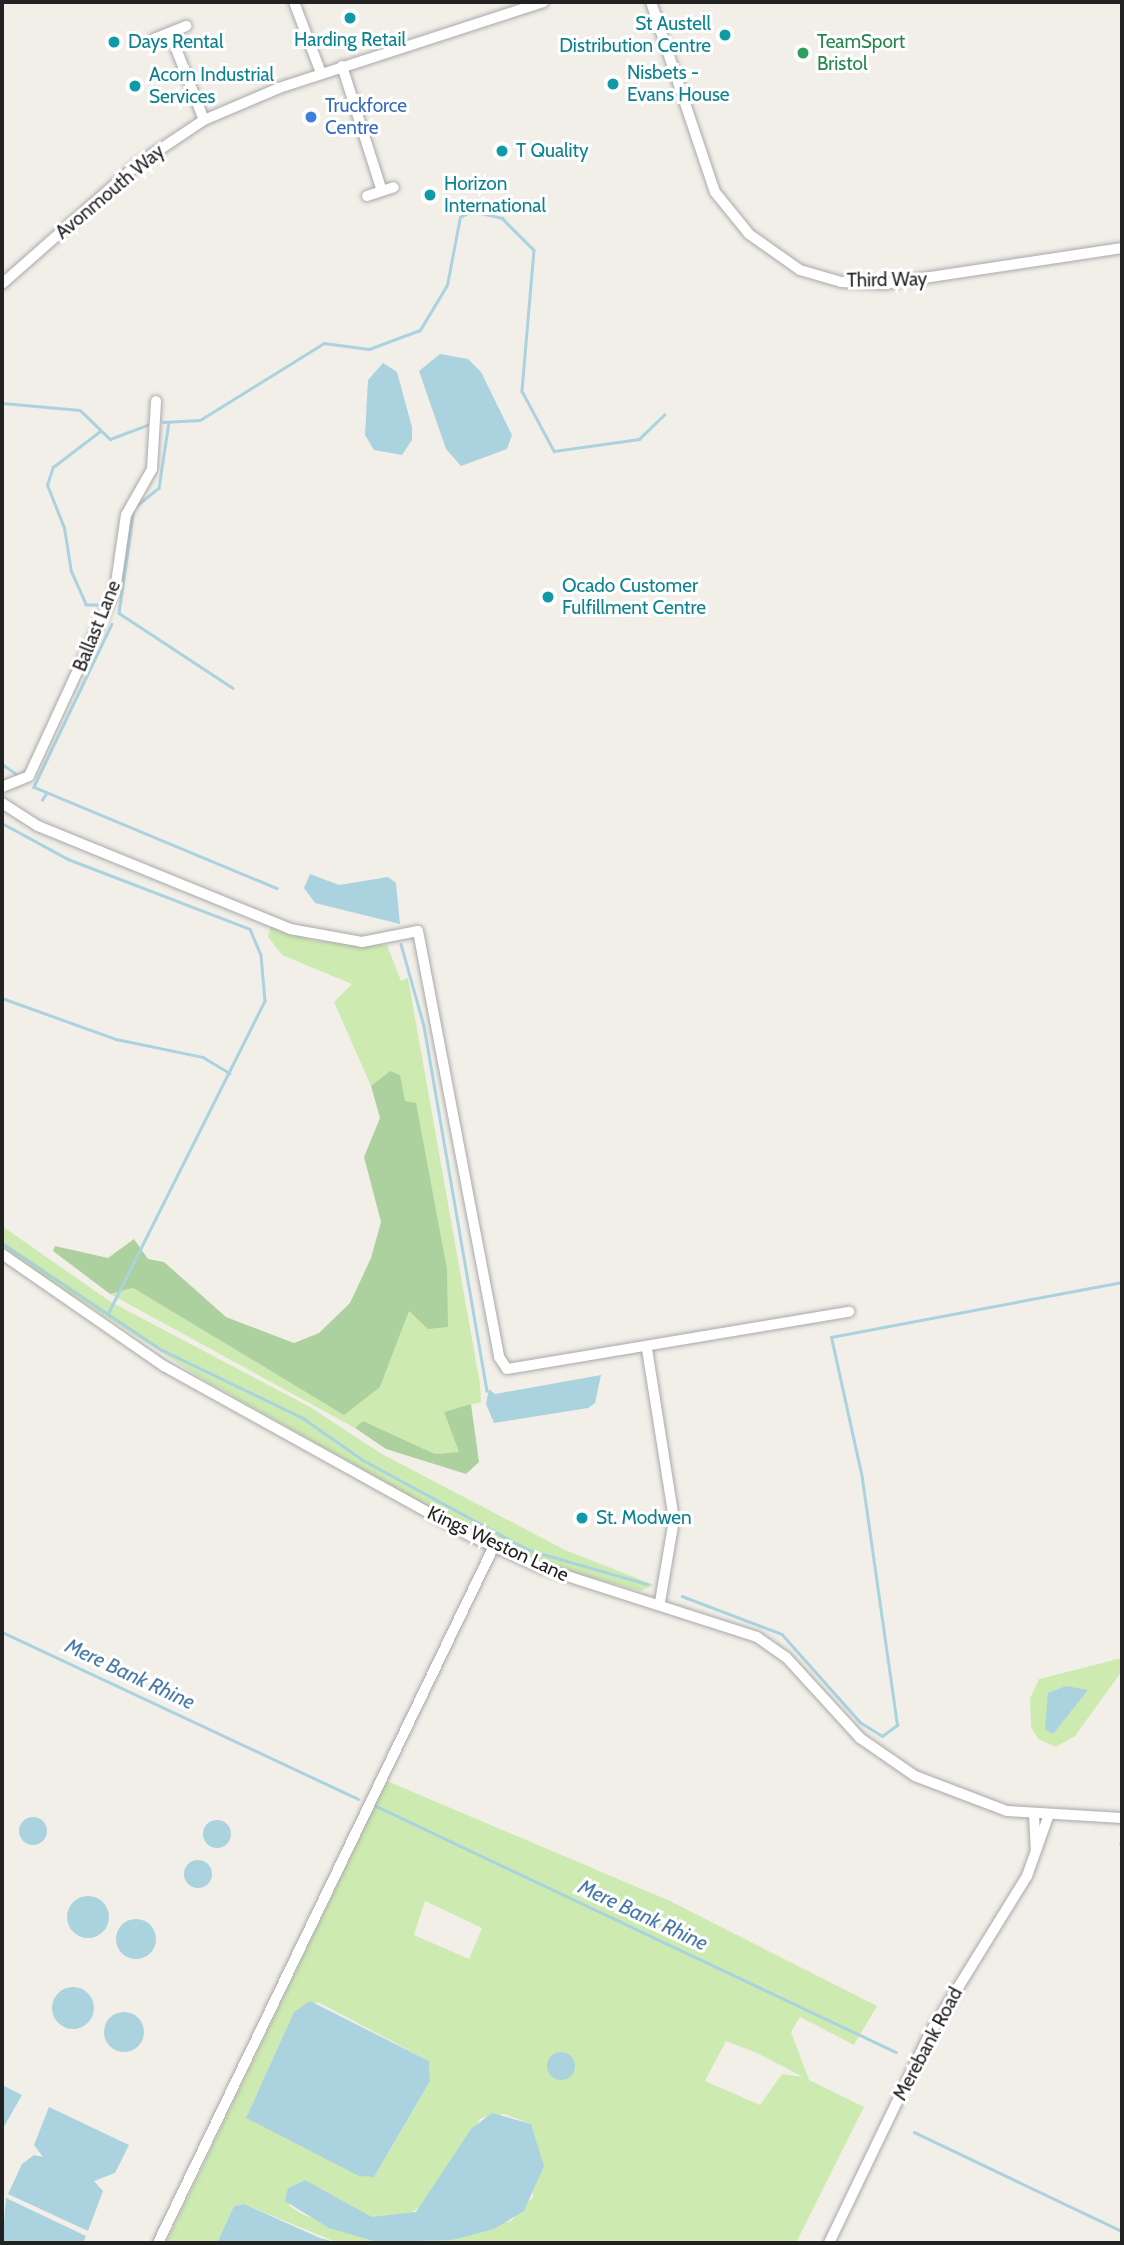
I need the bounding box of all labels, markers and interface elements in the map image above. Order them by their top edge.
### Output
marker: Harding Retail [342,10,358,26]
place label: St Austell Distribution Centre [559,13,711,57]
marker: St Austell Distribution Centre [717,27,733,43]
place label: Harding Retail [294,29,406,51]
place label: Days Rental [128,31,223,53]
place label: TeamSport Bristol [817,31,905,75]
marker: Days Rental [106,34,122,50]
marker: TeamSport Bristol [795,45,811,61]
place label: Nisbets - Evans House [627,62,730,106]
place label: Acorn Industrial Services [149,64,274,108]
marker: Nisbets - Evans House [605,76,621,92]
marker: Acorn Industrial Services [127,78,143,94]
place label: Truckforce Centre [325,95,407,139]
marker: Truckforce Centre [303,109,319,125]
street label: Avonmouth Way [51,140,169,244]
place label: T Quality [516,140,589,162]
marker: T Quality [494,143,510,159]
place label: Horizon International [444,173,546,217]
marker: Horizon International [422,187,438,203]
street label: Third Way [847,268,927,292]
place label: Ocado Customer Fulfillment Centre [562,575,706,619]
street label: Ballast Lane [68,577,126,675]
marker: Ocado Customer Fulfillment Centre [540,589,556,605]
street label: Kings Weston Lane [424,1501,572,1587]
place label: St. Modwen [596,1507,692,1529]
marker: St. Modwen [574,1510,590,1526]
water label: Mere Bank Rhine [61,1633,199,1715]
water label: Mere Bank Rhine [574,1874,712,1956]
street label: Merebank Road [889,1984,967,2104]

